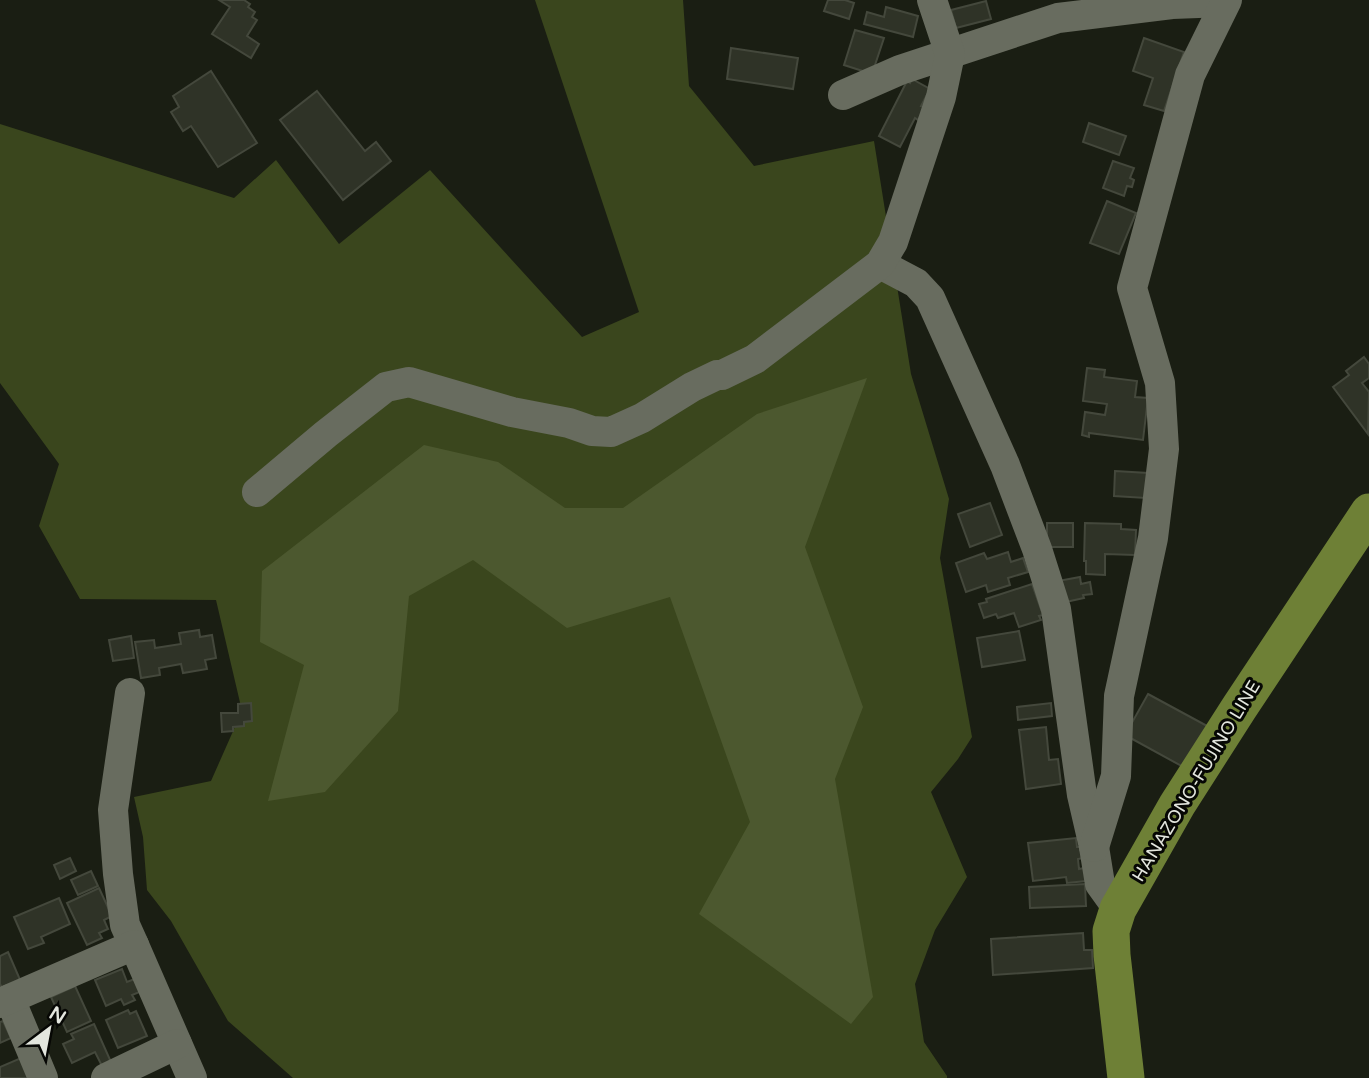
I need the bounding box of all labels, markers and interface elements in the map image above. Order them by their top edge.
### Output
street label: HANAZONO-FUJINO LINE [1127,676,1265,886]
north arrow [14,994,84,1064]
text: N [45,1002,70,1029]

